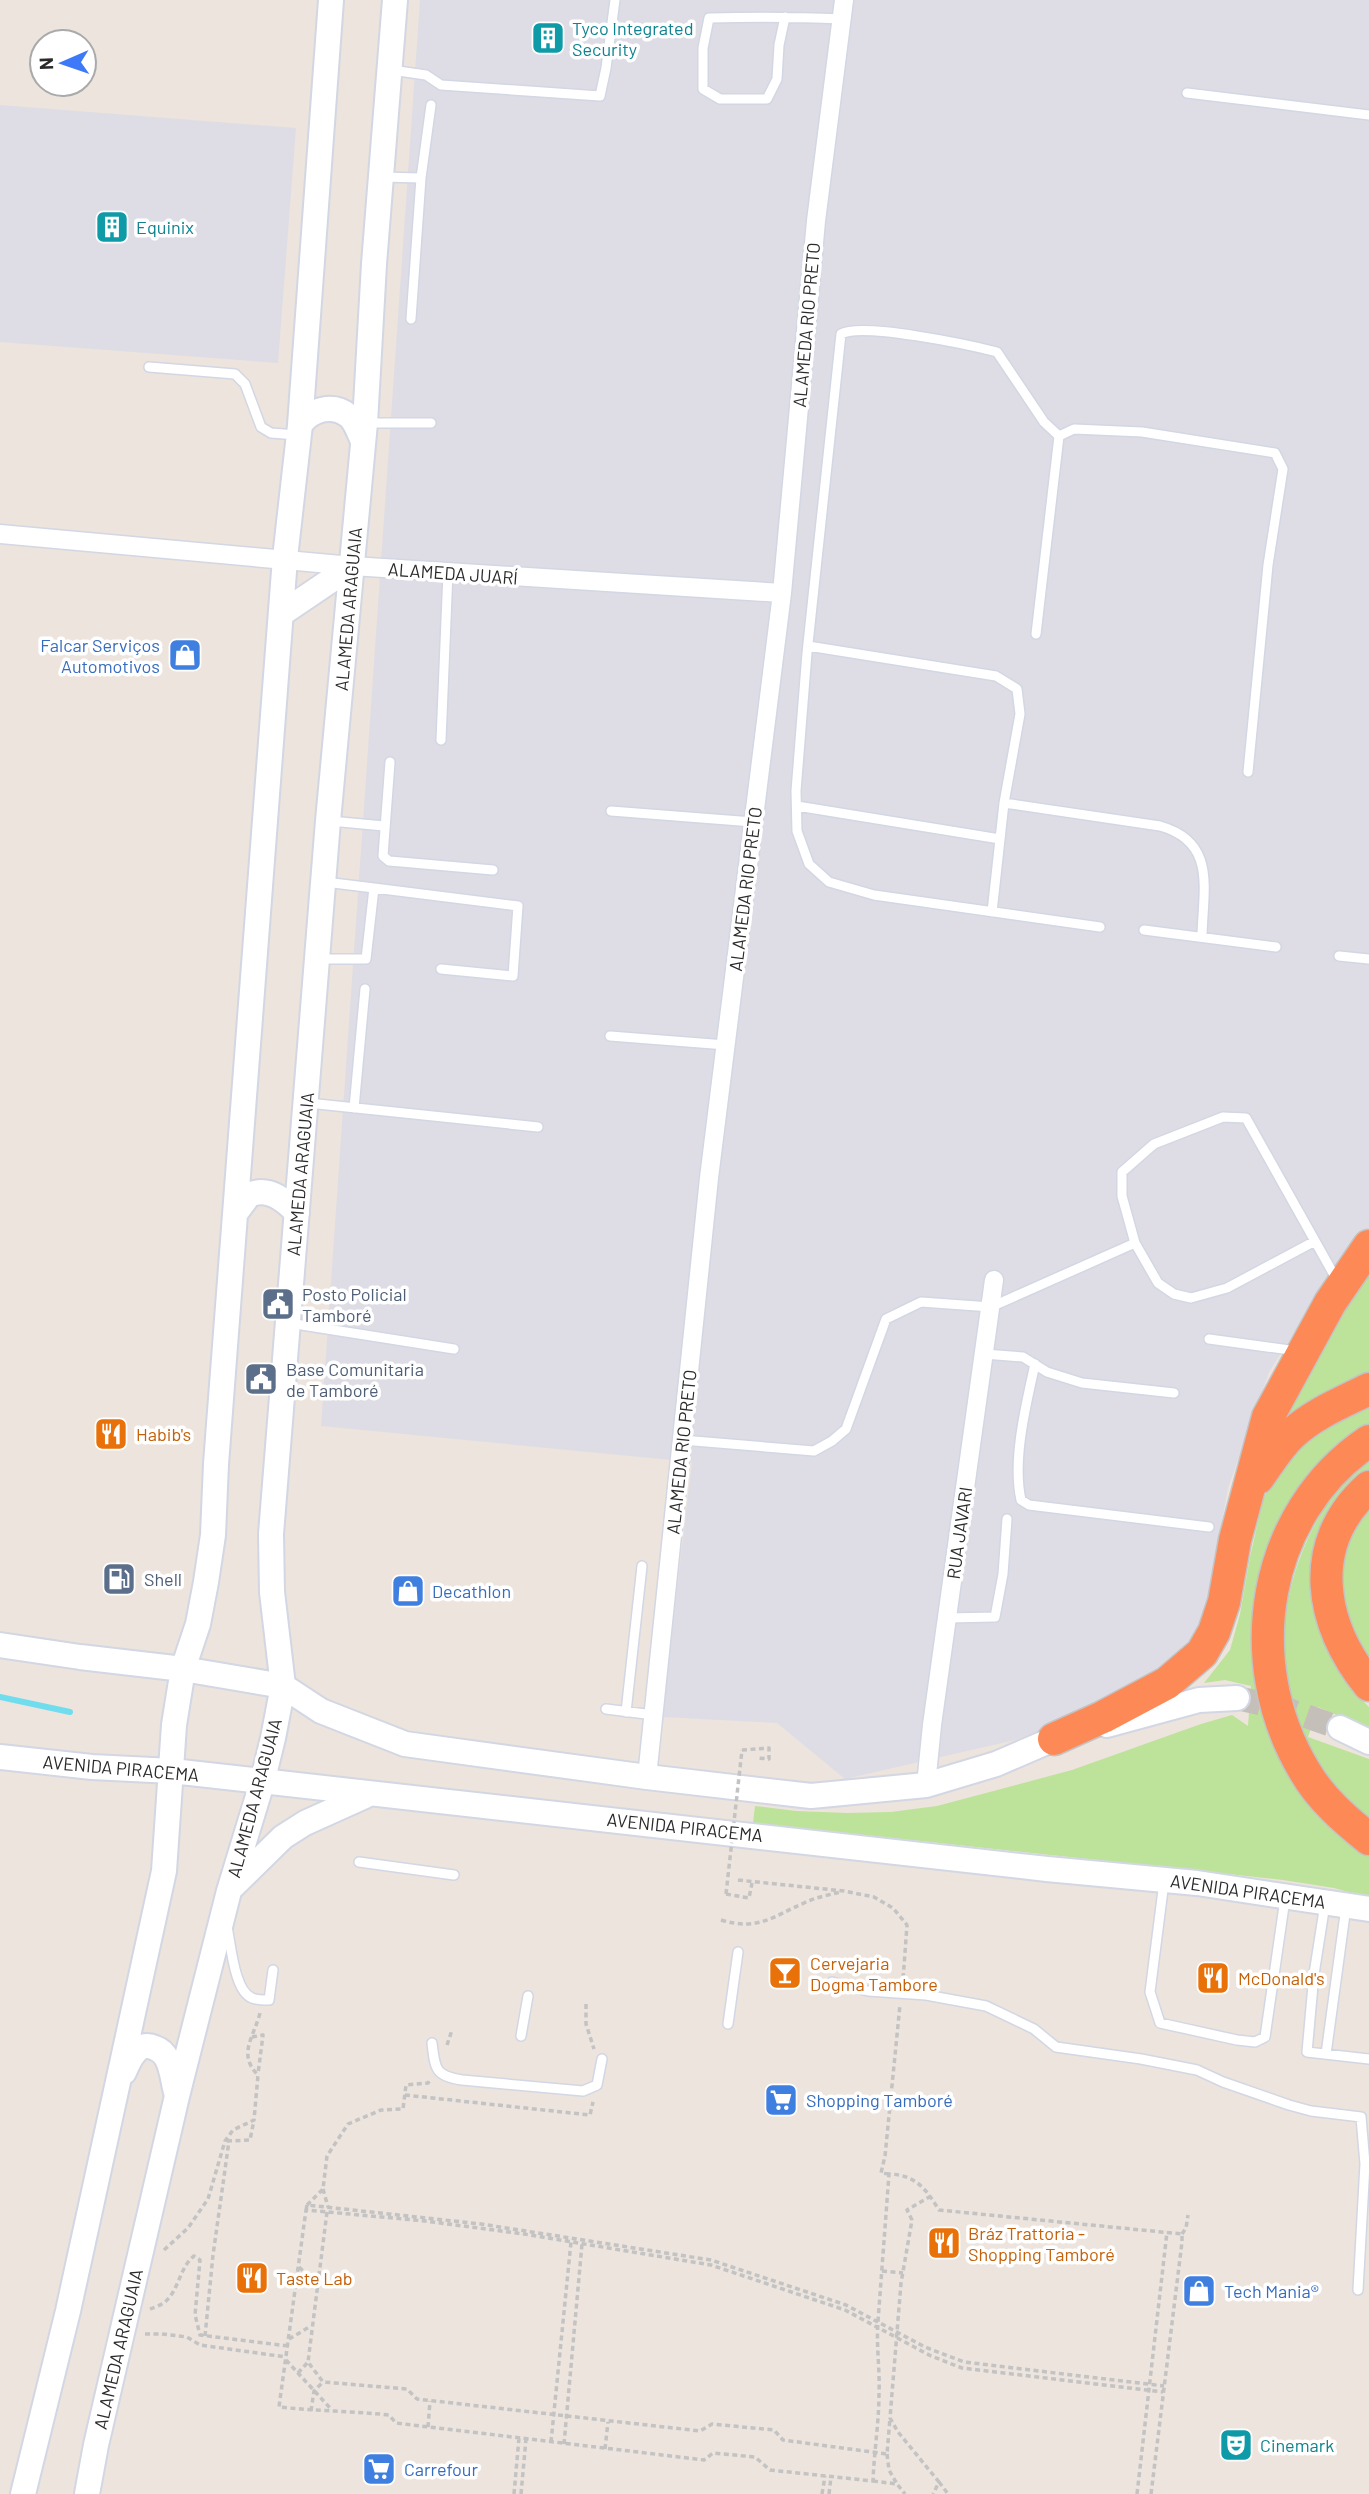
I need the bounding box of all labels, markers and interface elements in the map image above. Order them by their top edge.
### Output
place label: Tyco Integrated Security [572,17,694,60]
building icon: Tyco Integrated Security [529,19,567,57]
north arrow [28,28,98,98]
text: N [34,57,57,70]
building icon: Equinix [93,208,131,246]
place label: Equinix [136,216,194,238]
street label: ALAMEDA RIO PRETO [788,242,824,408]
street label: ALAMEDA ARAGUAIA [330,526,366,692]
street label: ALAMEDA JUARÍ [387,557,519,589]
place label: Falcar Serviços Automotivos [40,634,160,677]
shop icon: Falcar Serviços Automotivos [166,636,204,674]
street label: ALAMEDA RIO PRETO [724,806,766,972]
street label: ALAMEDA ARAGUAIA [282,1091,318,1257]
place label: Posto Policial Tamboré [302,1283,407,1326]
public building icon: Posto Policial Tamboré [259,1285,297,1323]
place label: Base Comunitaria de Tamboré [286,1358,424,1401]
public building icon: Base Comunitaria de Tamboré [242,1360,280,1398]
street label: ALAMEDA RIO PRETO [661,1369,701,1535]
restaurant icon: Habib's [92,1415,130,1453]
place label: Habib's [136,1423,191,1445]
street label: RUA JAVARI [942,1485,976,1581]
fuel station icon: Shell [100,1560,138,1598]
place label: Shell [144,1568,182,1590]
shop icon: Decathlon [389,1572,427,1610]
place label: Decathlon [432,1580,511,1602]
street label: ALAMEDA ARAGUAIA [222,1716,286,1880]
street label: AVENIDA PIRACEMA [42,1750,200,1786]
street label: AVENIDA PIRACEMA [606,1808,764,1846]
street label: AVENIDA PIRACEMA [1169,1869,1327,1913]
place label: Cervejaria Dogma Tambore [810,1952,938,1995]
bar icon: Cervejaria Dogma Tambore [766,1954,804,1992]
restaurant icon: McDonald's [1194,1959,1232,1997]
place label: McDonald's [1238,1967,1325,1989]
supermarket icon: Shopping Tamboré [762,2081,800,2119]
place label: Shopping Tamboré [806,2089,953,2111]
place label: Bráz Trattoria - Shopping Tamboré [968,2222,1115,2265]
restaurant icon: Bráz Trattoria - Shopping Tamboré [925,2224,963,2262]
restaurant icon: Taste Lab [233,2259,271,2297]
street label: ALAMEDA ARAGUAIA [89,2266,147,2431]
place label: Taste Lab [276,2267,353,2289]
shop icon: Tech Mania® [1180,2272,1218,2310]
place label: Tech Mania® [1224,2280,1319,2302]
theatre icon: Cinemark [1217,2426,1255,2464]
place label: Cinemark [1260,2434,1334,2456]
supermarket icon: Carrefour [360,2450,398,2488]
place label: Carrefour [404,2458,478,2480]

